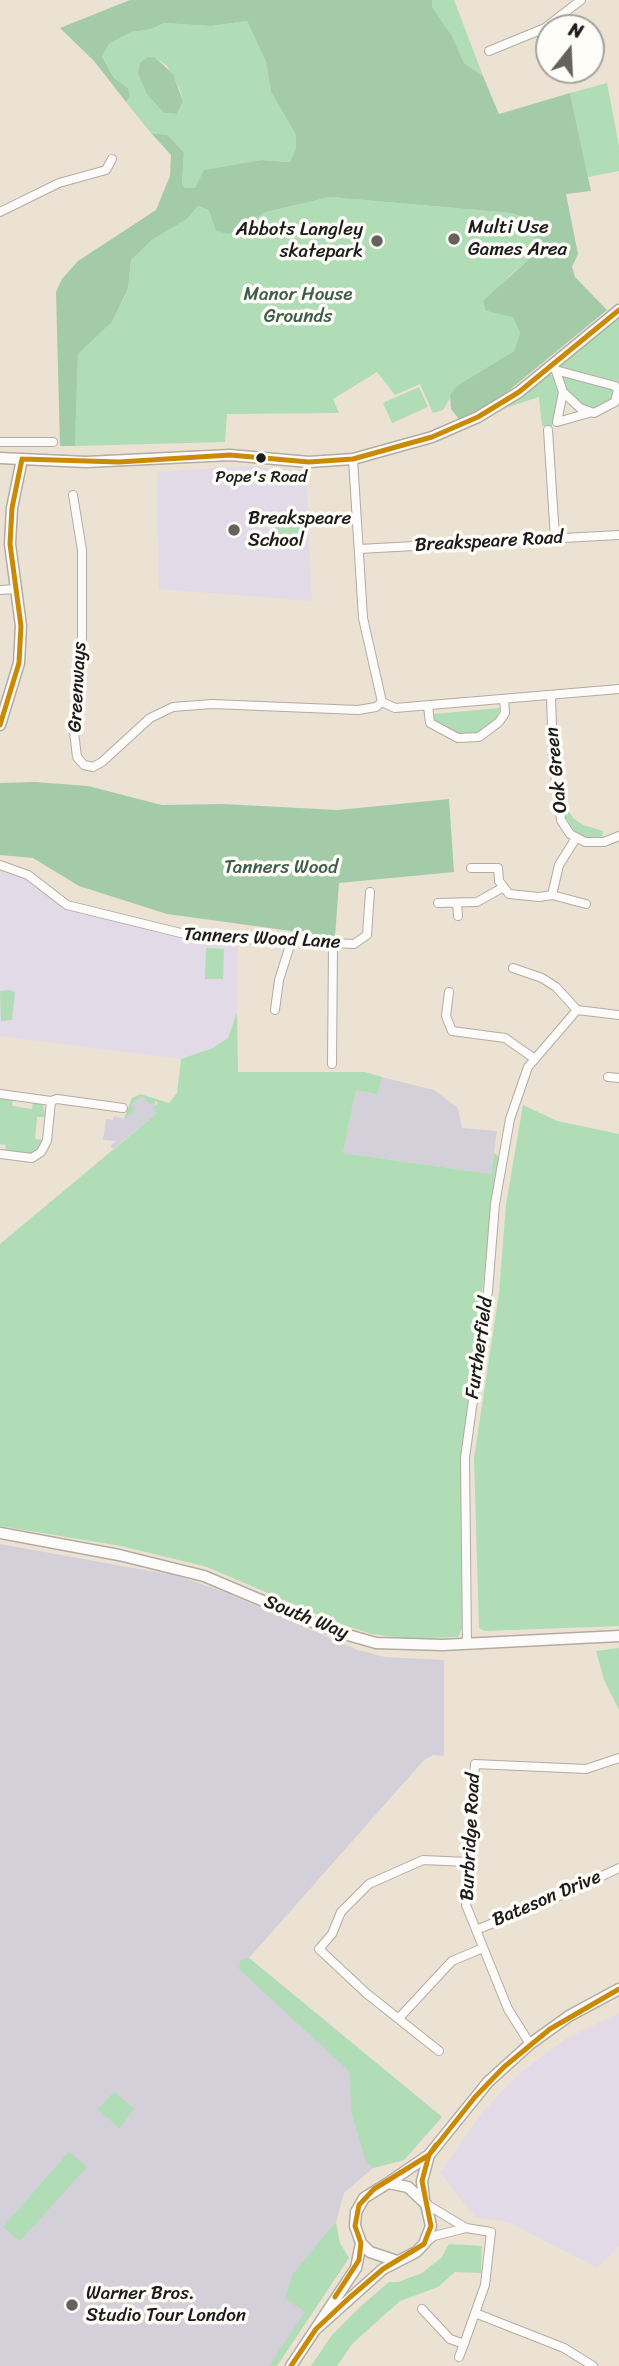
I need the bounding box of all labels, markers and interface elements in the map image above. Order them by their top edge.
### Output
text: N [565,13,587,48]
north arrow [535,14,605,84]
place label: Multi Use Games Area [468,217,567,261]
place label: Abbots Langley skatepark [236,219,363,263]
marker: Multi Use Games Area [446,231,462,247]
marker: Abbots Langley skatepark [369,233,385,249]
park label: Manor House Grounds [244,284,352,328]
marker: Pope's Road [254,451,268,465]
place label: Pope's Road [215,468,307,488]
place label: Breakspeare School [248,508,351,552]
marker: Breakspeare School [226,522,242,538]
street label: Breakspeare Road [414,527,564,557]
street label: Greenways [64,641,92,733]
street label: Oak Green [541,726,573,814]
park label: Tanners Wood [224,857,338,879]
street label: Tanners Wood Lane [183,923,341,955]
street label: Furtherfield [462,1296,498,1400]
street label: South Way [260,1591,352,1645]
street label: Burbridge Road [456,1773,486,1901]
street label: Bateson Drive [489,1866,605,1932]
place label: Warner Bros. Studio Tour London [86,2283,246,2327]
marker: Warner Bros. Studio Tour London [64,2297,80,2313]

